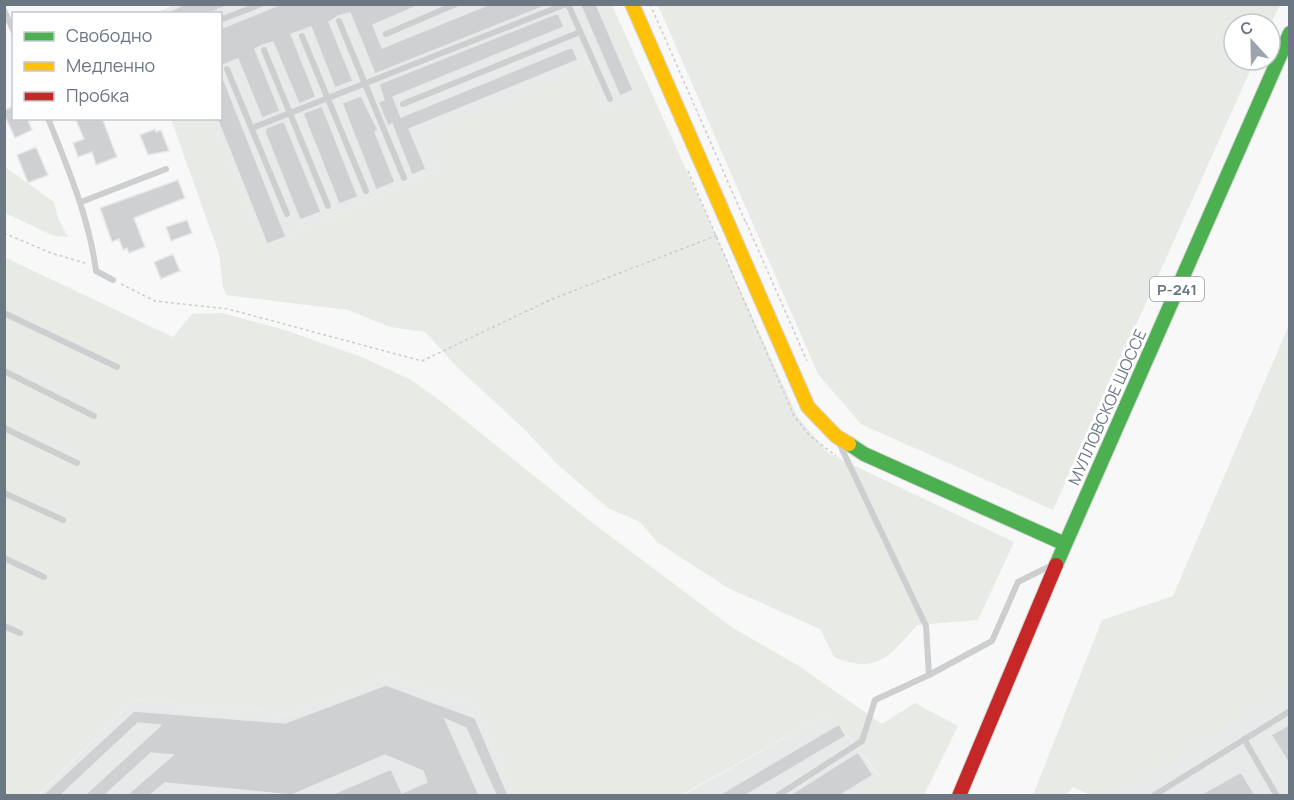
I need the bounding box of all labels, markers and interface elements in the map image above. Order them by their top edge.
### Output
legend [12,12,222,120]
north arrow [1222,12,1282,72]
text: С [1237,16,1256,41]
text: Свободно [66,23,152,47]
text: Медленно [66,53,155,77]
text: Пробка [66,83,129,107]
road number: Р-241 [1150,277,1204,301]
street label: МУЛЛОВСКОЕ ШОССЕ [1063,326,1151,488]

